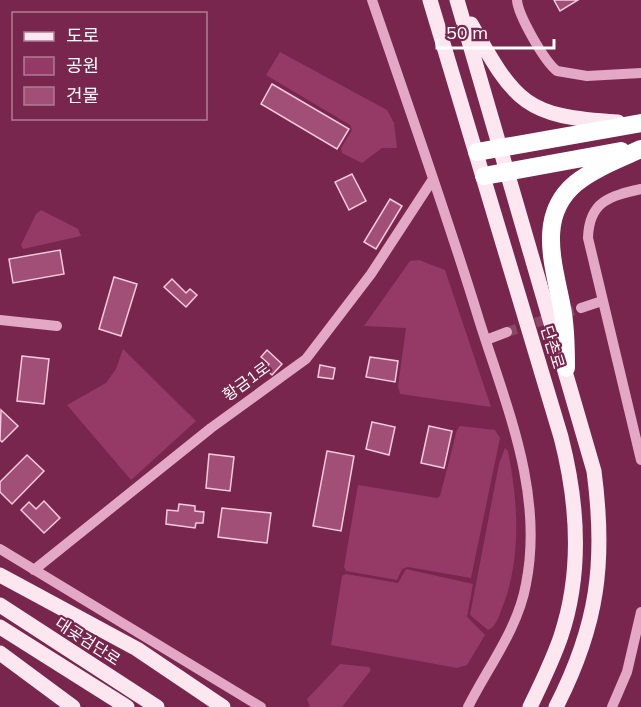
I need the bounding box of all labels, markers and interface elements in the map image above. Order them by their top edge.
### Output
legend [12,12,207,120]
scale bar [437,12,554,50]
text: 50 m [446,21,488,44]
text: 도로 [66,24,99,47]
text: 공원 [66,54,99,77]
text: 건물 [66,84,99,107]
street label: 단촌로 [537,323,569,371]
street label: 황금1로 [218,357,274,405]
street label: 대곶검단로 [52,613,125,670]

